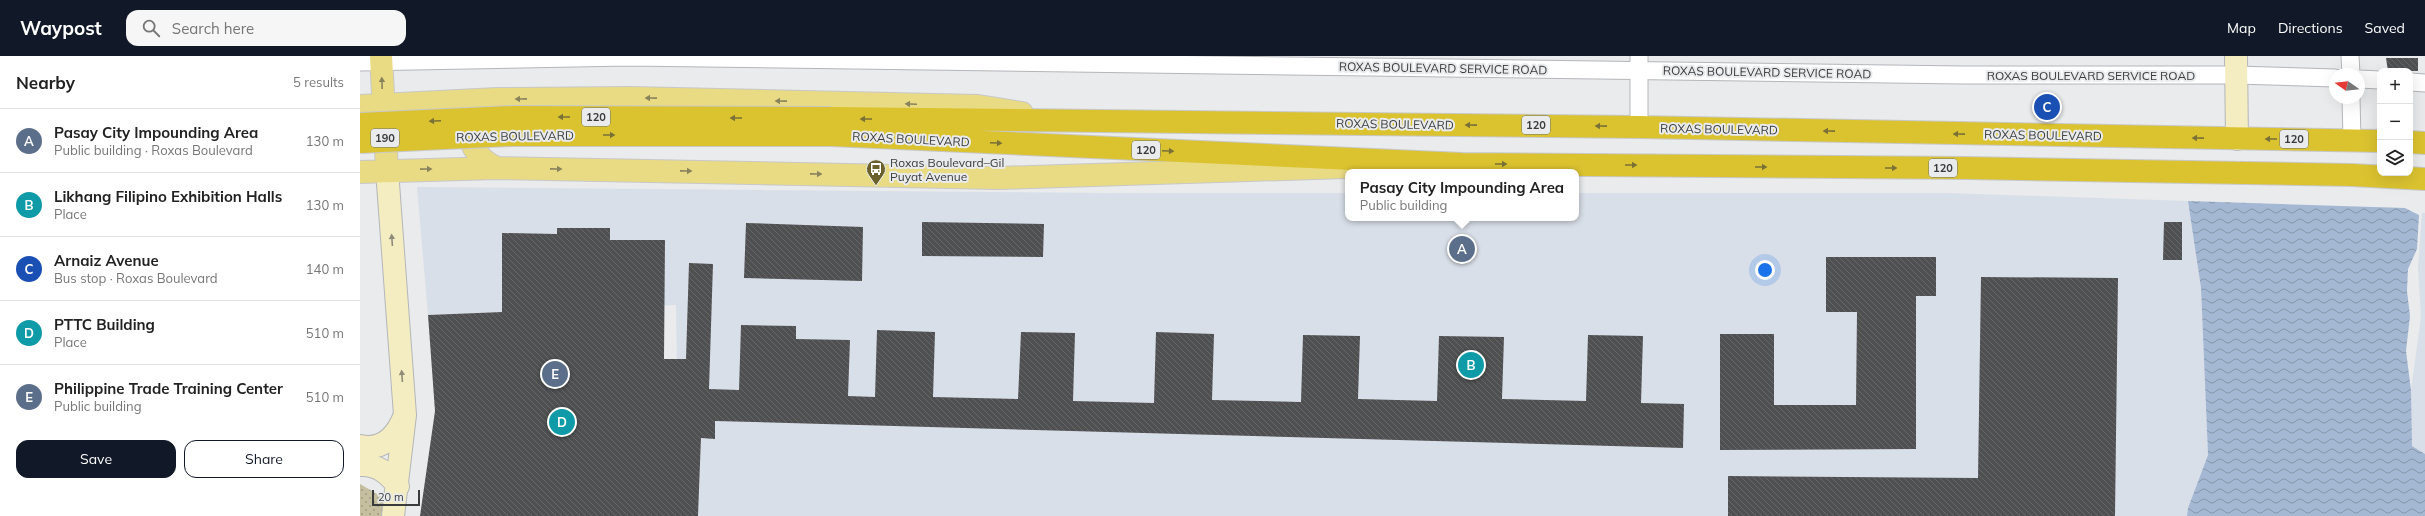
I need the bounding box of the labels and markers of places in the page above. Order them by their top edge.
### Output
pin: C [2034,92,2060,122]
place label: Roxas Boulevard–Gil Puyat Avenue [890,155,1004,184]
bus stop icon: Roxas Boulevard–Gil Puyat Avenue [865,158,887,186]
pin: A [1449,234,1475,264]
pin: B [1458,350,1484,380]
pin: E [542,359,568,389]
pin: D [549,407,575,437]

